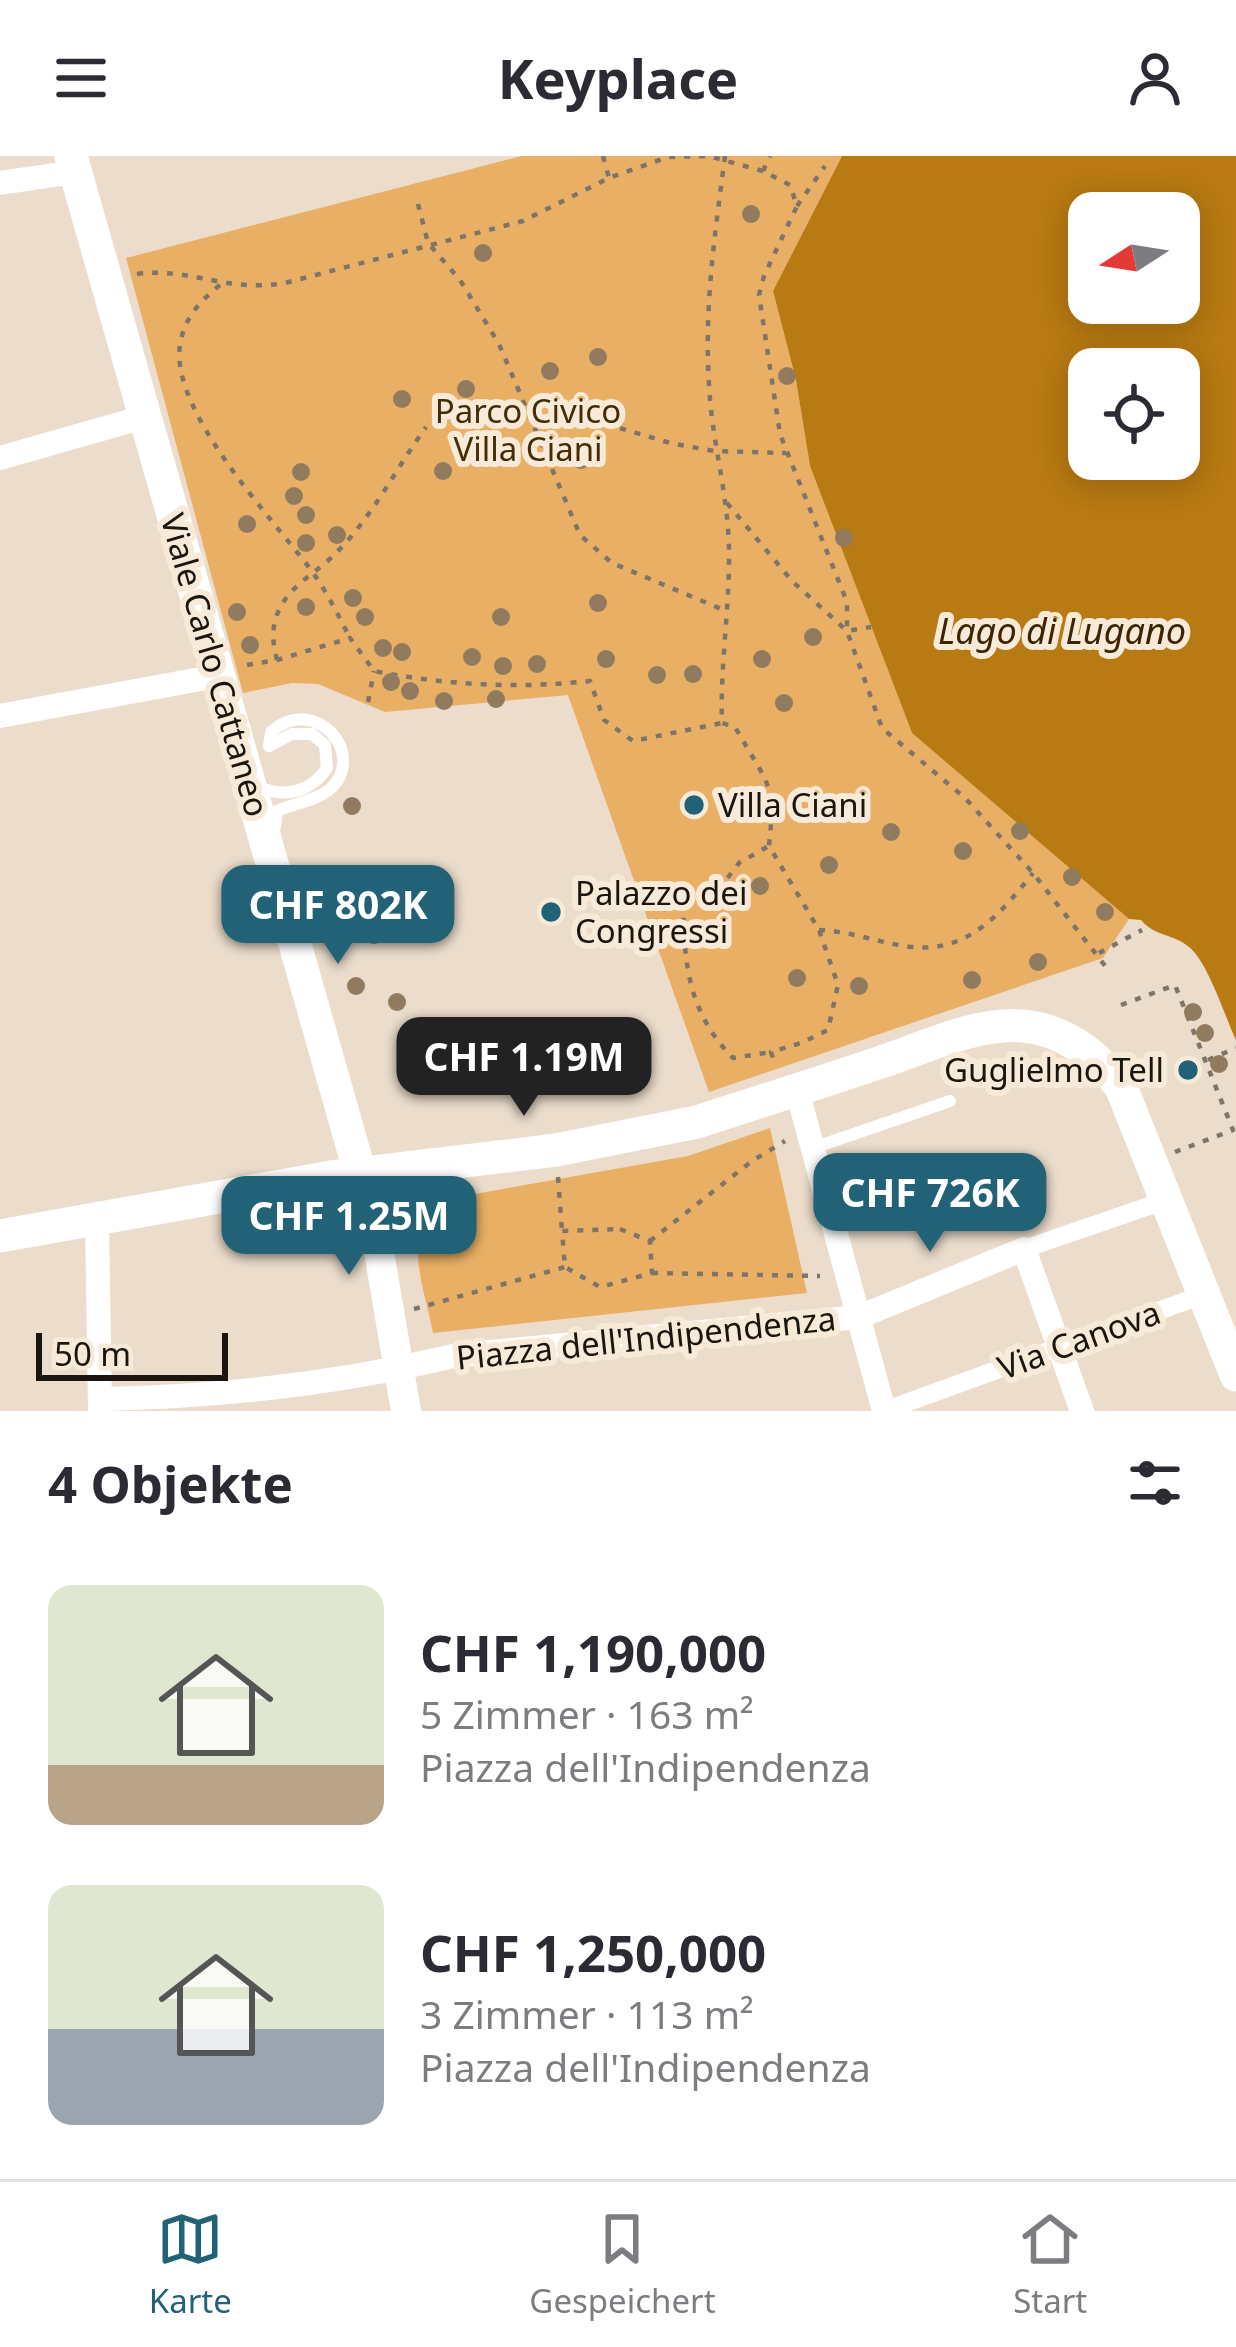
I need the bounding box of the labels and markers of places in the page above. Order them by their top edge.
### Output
place label: Villa Ciani [718,782,867,827]
marker: Villa Ciani [681,792,707,818]
pin: CHF 802K [214,865,462,967]
place label: Palazzo dei Congressi [575,870,748,953]
marker: Palazzo dei Congressi [538,899,564,925]
pin: CHF 1.19M [387,1017,661,1119]
place label: Guglielmo Tell [944,1047,1164,1092]
marker: Guglielmo Tell [1175,1057,1201,1083]
pin: CHF 726K [806,1153,1054,1255]
pin: CHF 1.25M [212,1176,486,1278]

